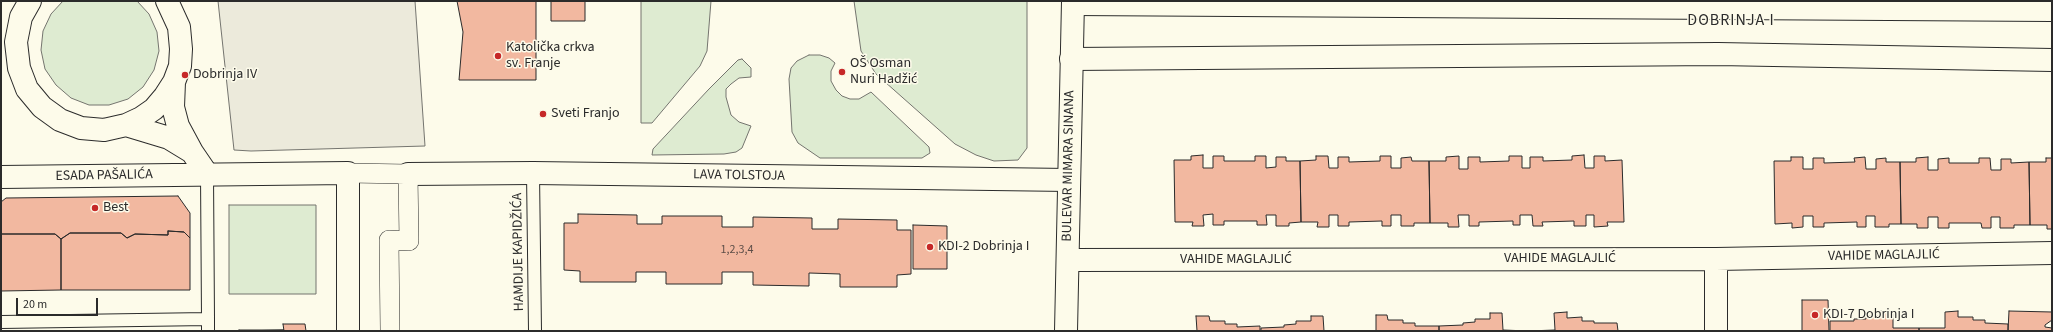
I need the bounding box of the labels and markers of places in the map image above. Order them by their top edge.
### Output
place label: Katolička crkva sv. Franje [506,40,595,72]
marker: Katolička crkva sv. Franje [493,51,503,61]
place label: OŠ Osman Nuri Hadžić [850,56,918,88]
place label: Dobrinja IV [193,67,257,83]
marker: OŠ Osman Nuri Hadžić [837,67,847,77]
marker: Dobrinja IV [180,70,190,80]
place label: Sveti Franjo [551,106,620,122]
marker: Sveti Franjo [538,109,548,119]
place label: Best [103,200,128,216]
marker: Best [90,203,100,213]
place label: KDI-2 Dobrinja I [938,239,1029,255]
marker: KDI-2 Dobrinja I [925,242,935,252]
place label: KDI-7 Dobrinja I [1823,307,1914,323]
marker: KDI-7 Dobrinja I [1810,310,1820,320]

